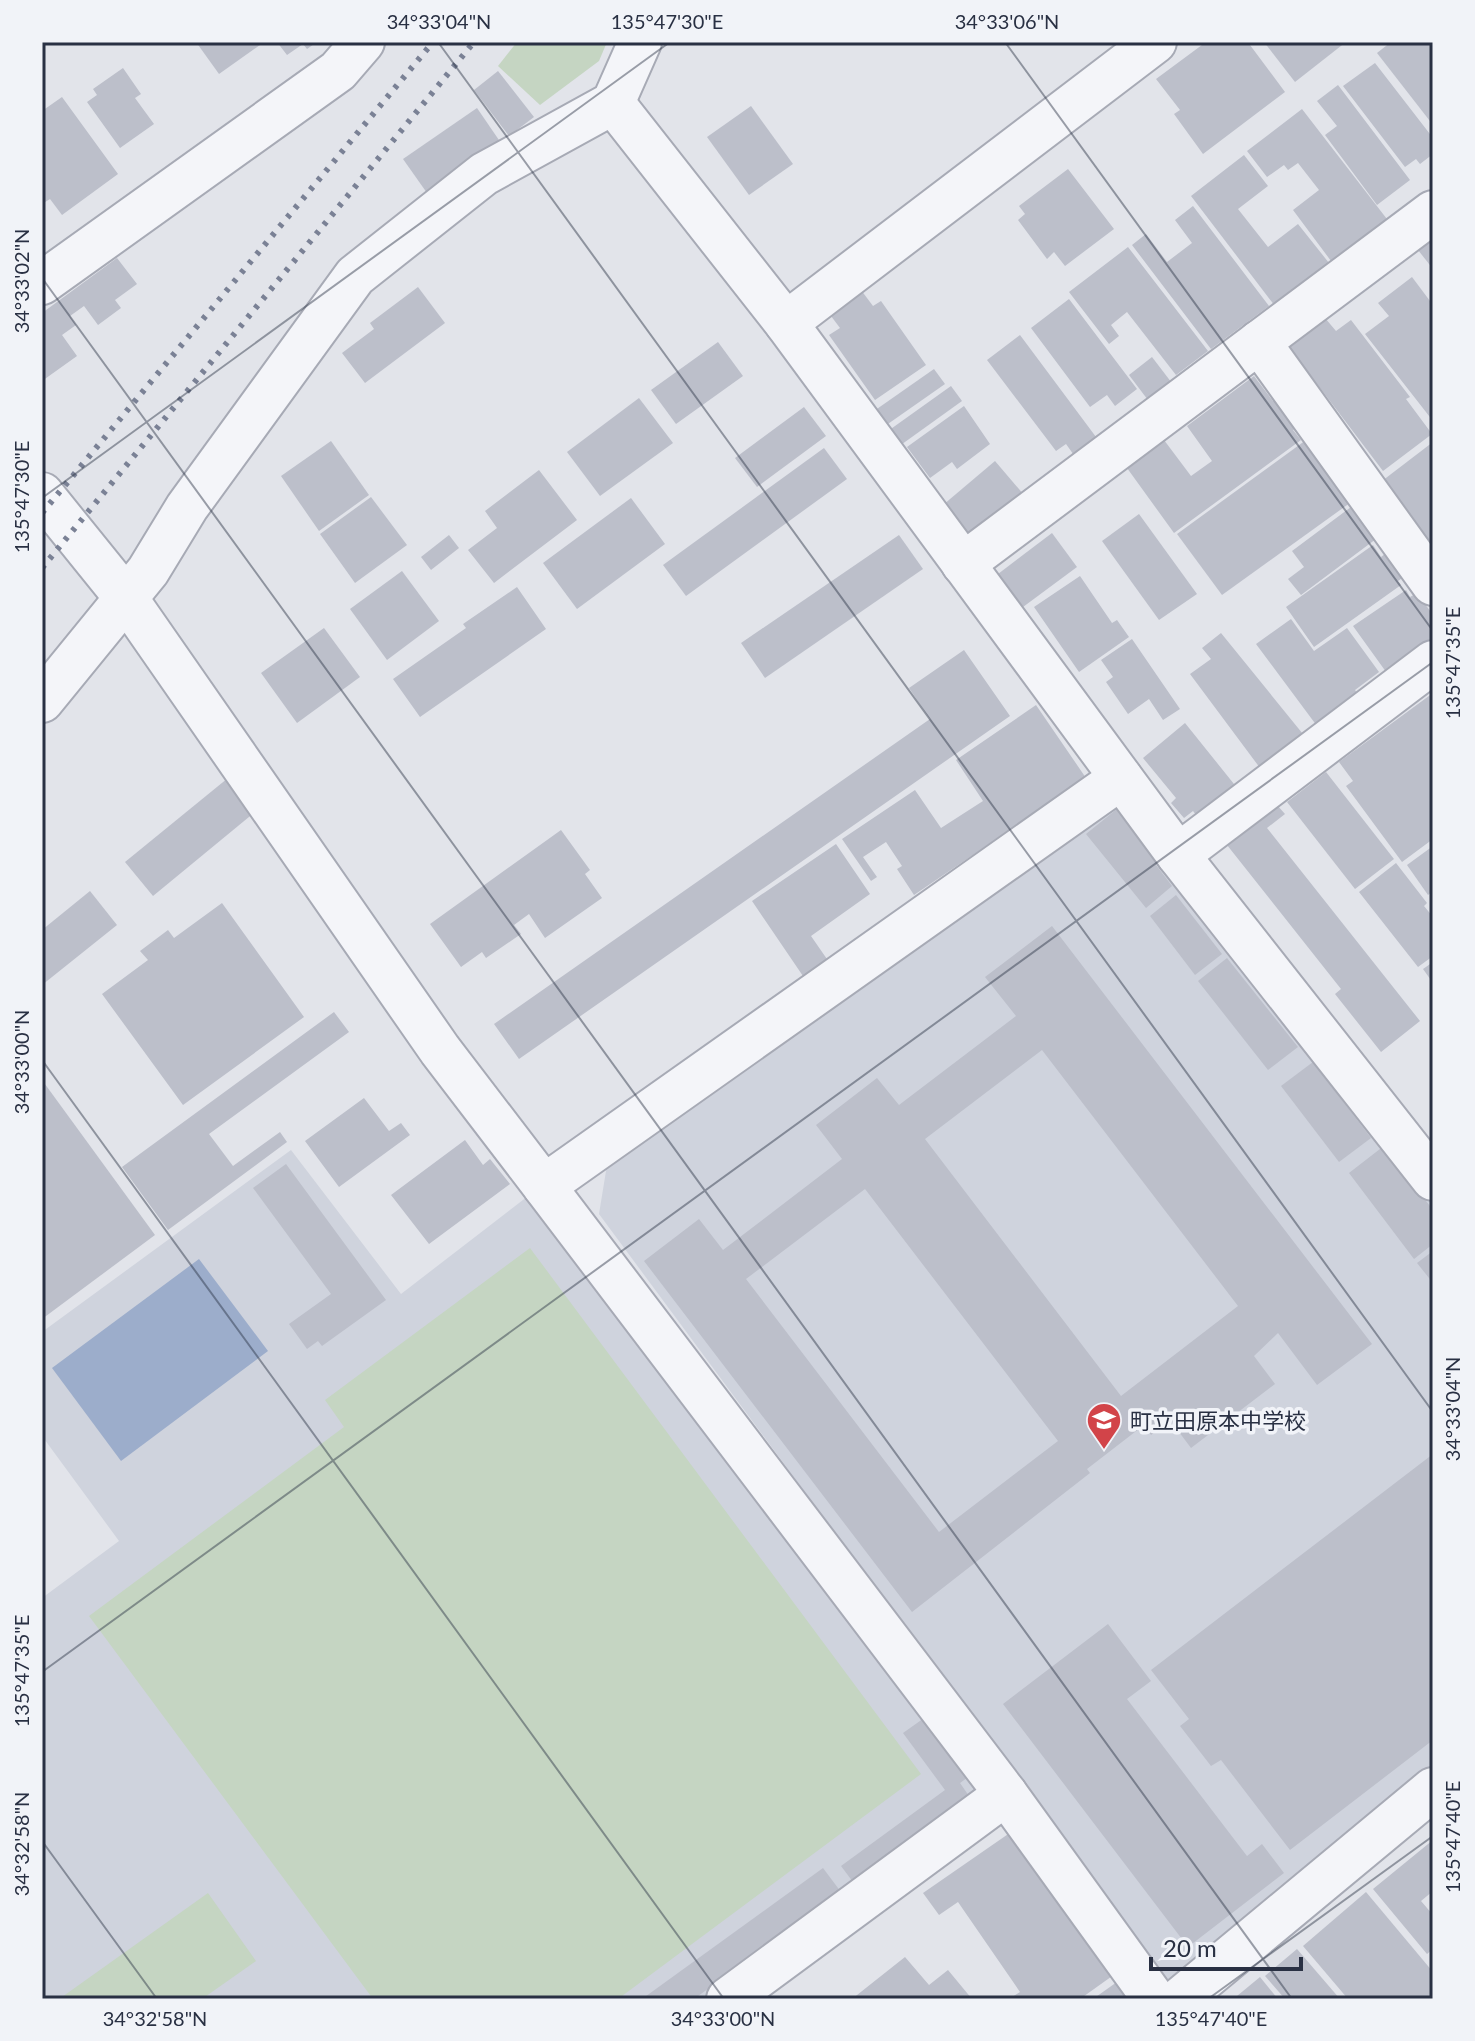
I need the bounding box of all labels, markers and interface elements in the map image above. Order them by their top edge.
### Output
text: 34°33'04"N [387,9,491,33]
text: 135°47'30"E [611,9,723,33]
text: 34°33'06"N [955,9,1059,33]
text: 34°33'02"N [9,229,33,333]
text: 135°47'30"E [9,441,33,553]
text: 135°47'35"E [1440,607,1464,719]
text: 34°33'00"N [9,1010,33,1114]
text: 34°33'04"N [1440,1357,1464,1461]
school or university icon: 町立田原本中学校 [1085,1401,1123,1451]
place label: 町立田原本中学校 [1130,1407,1306,1434]
text: 135°47'35"E [9,1615,33,1727]
text: 135°47'40"E [1440,1781,1464,1893]
text: 34°32'58"N [9,1792,33,1896]
scale bar [1151,1921,1301,1971]
text: 20 m [1163,1933,1217,1962]
text: 34°32'58"N [103,2006,207,2030]
text: 34°33'00"N [671,2006,775,2030]
text: 135°47'40"E [1155,2006,1267,2030]

